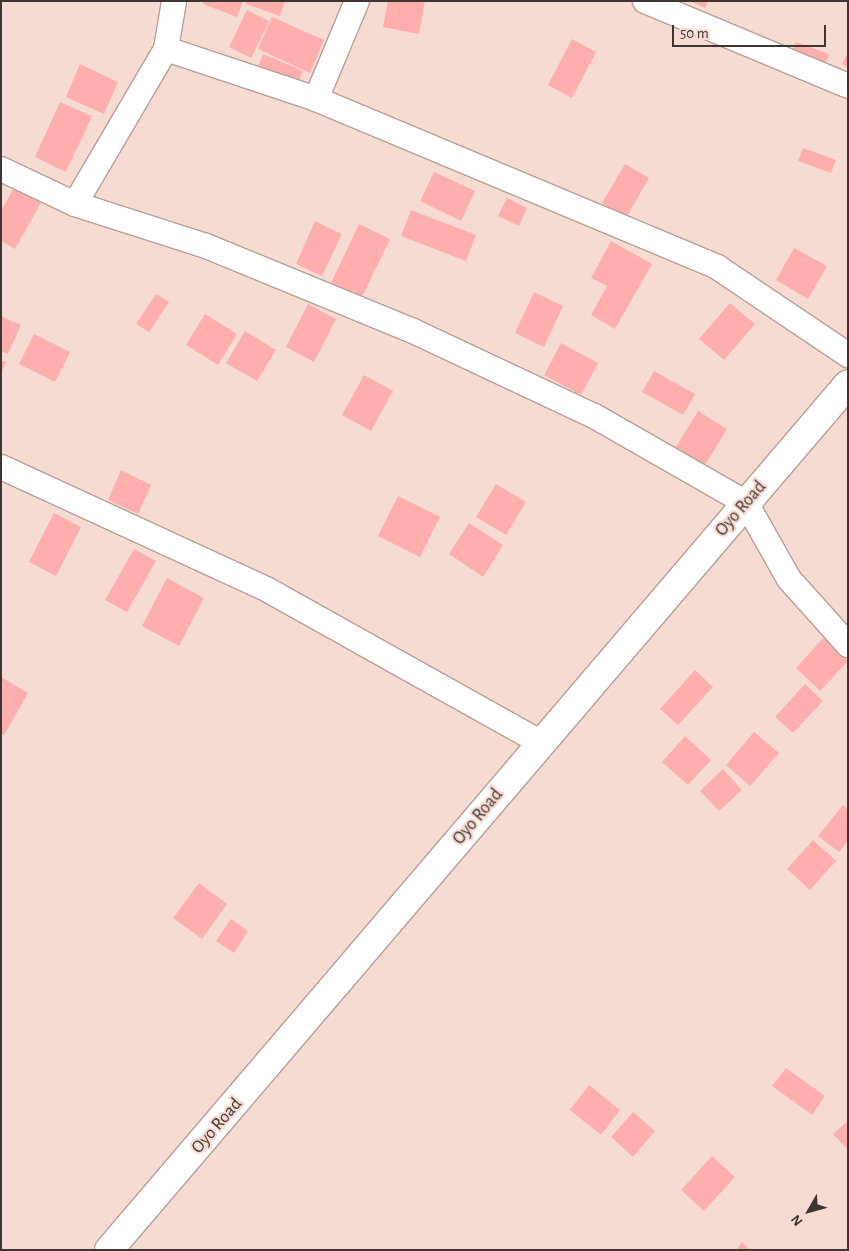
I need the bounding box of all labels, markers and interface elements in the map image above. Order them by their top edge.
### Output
scale bar [674,15,828,47]
text: 50 m [680,26,709,41]
street label: Oyo Road [711,477,771,541]
street label: Oyo Road [448,785,508,849]
street label: Oyo Road [187,1094,247,1158]
north arrow [784,1186,834,1236]
text: N [789,1212,806,1228]

